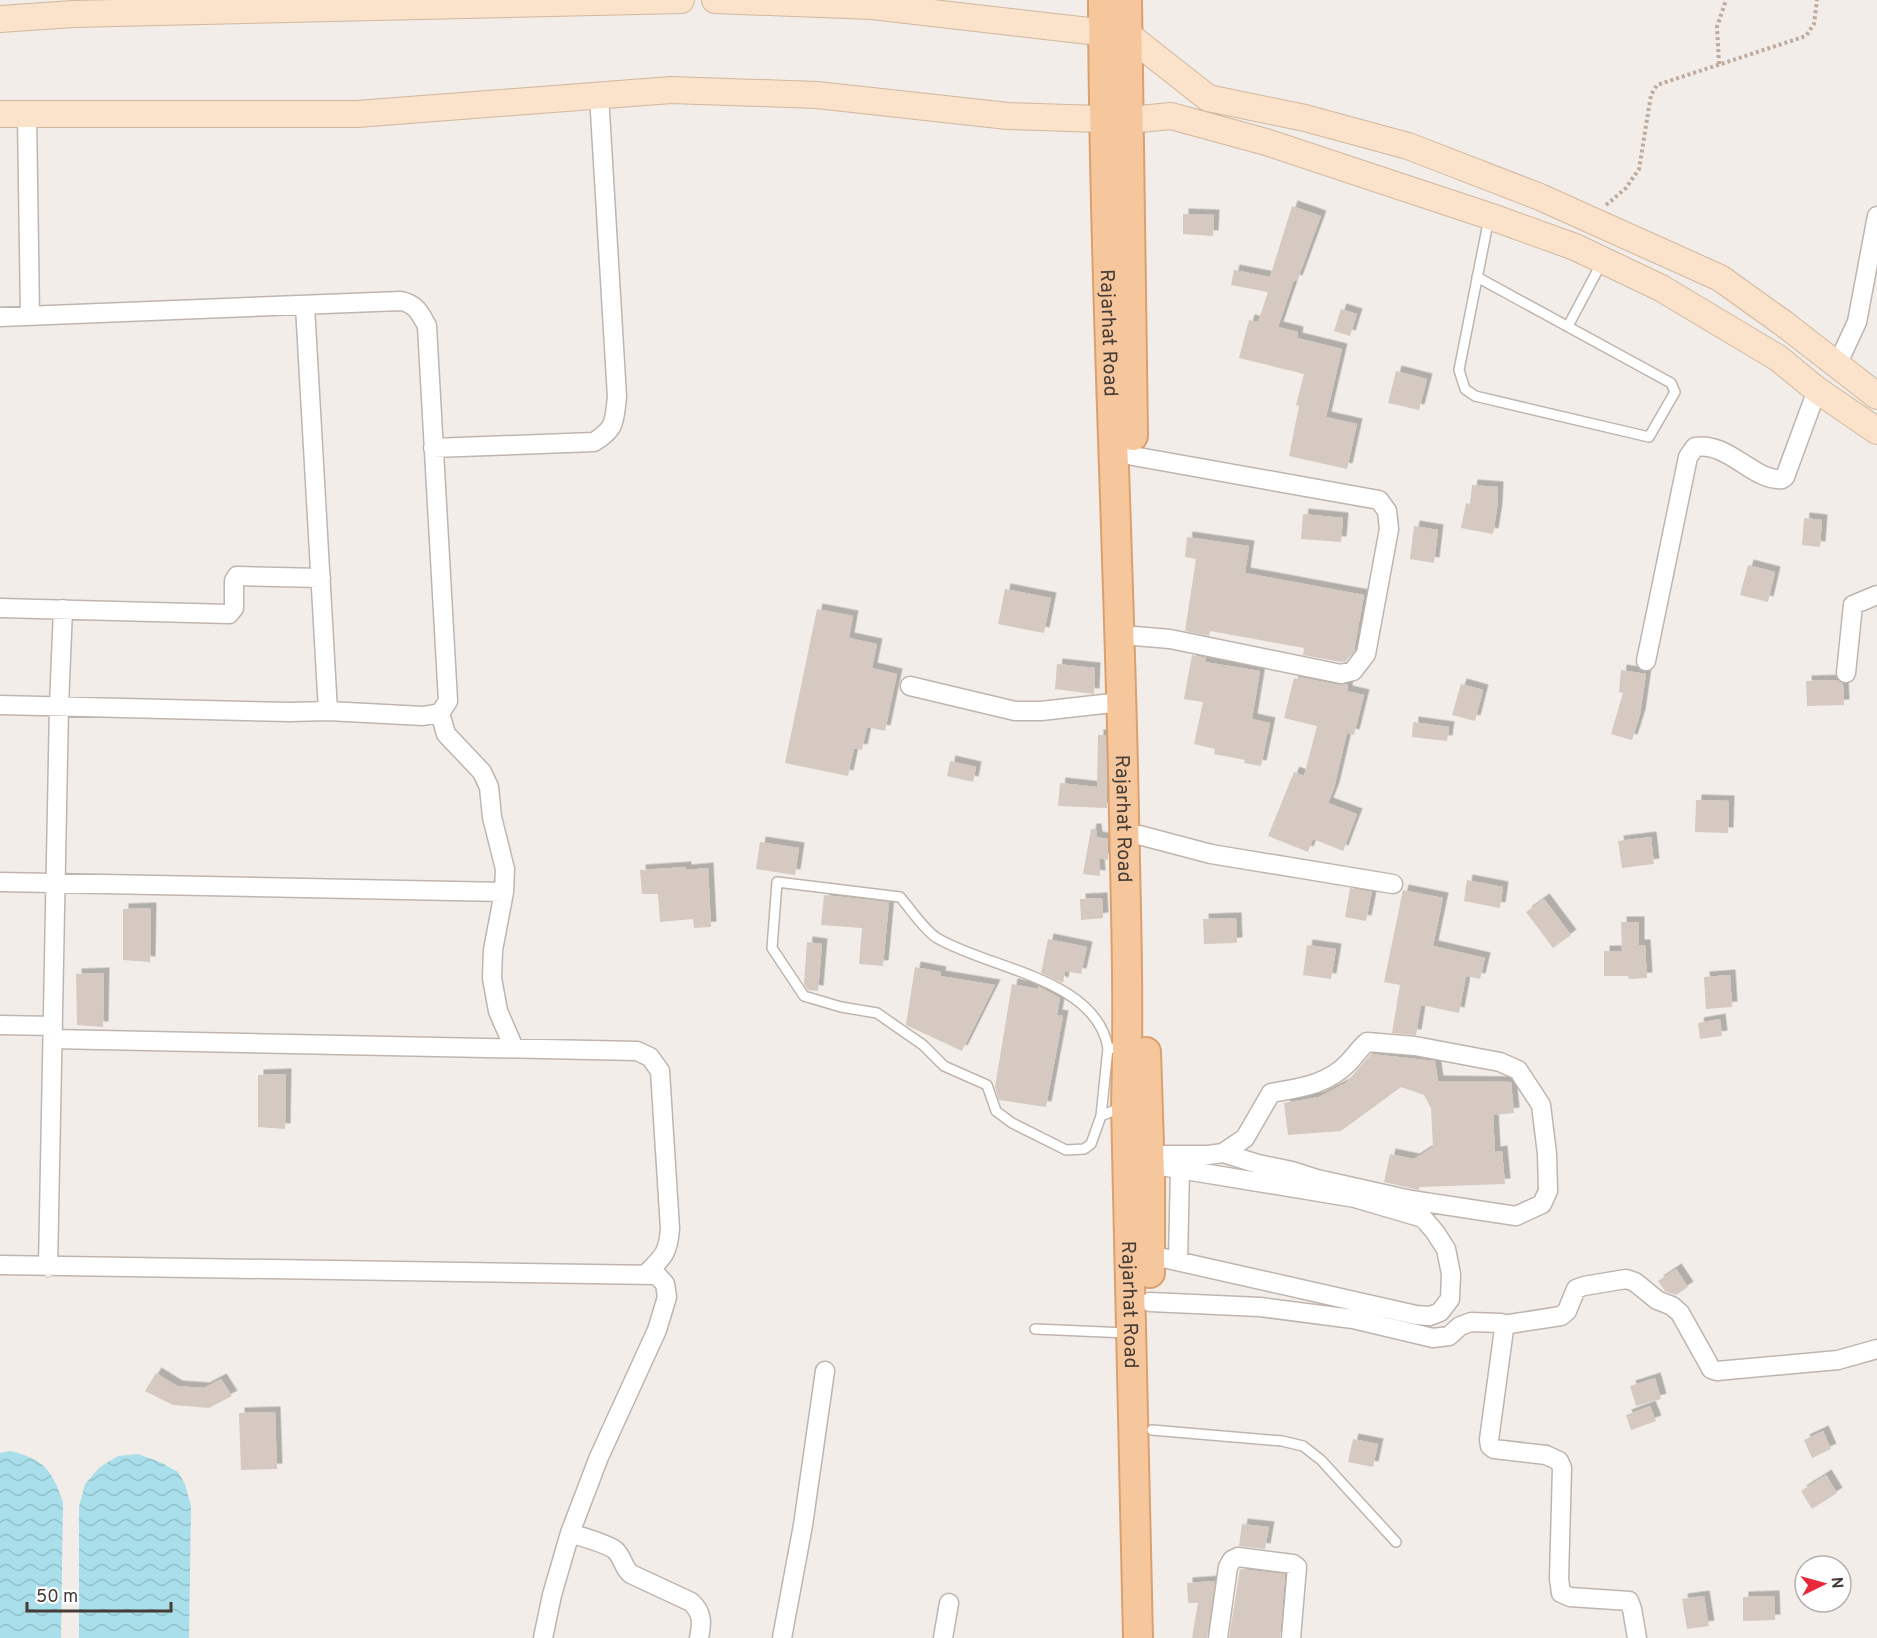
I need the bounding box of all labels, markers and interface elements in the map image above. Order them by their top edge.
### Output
street label: Rajarhat Road [1093,269,1123,397]
street label: Rajarhat Road [1108,754,1136,883]
street label: Rajarhat Road [1114,1240,1143,1369]
north arrow [1793,1554,1853,1614]
scale bar [27,1575,171,1613]
text: N [1825,1576,1846,1589]
text: 50 m [36,1586,78,1609]

